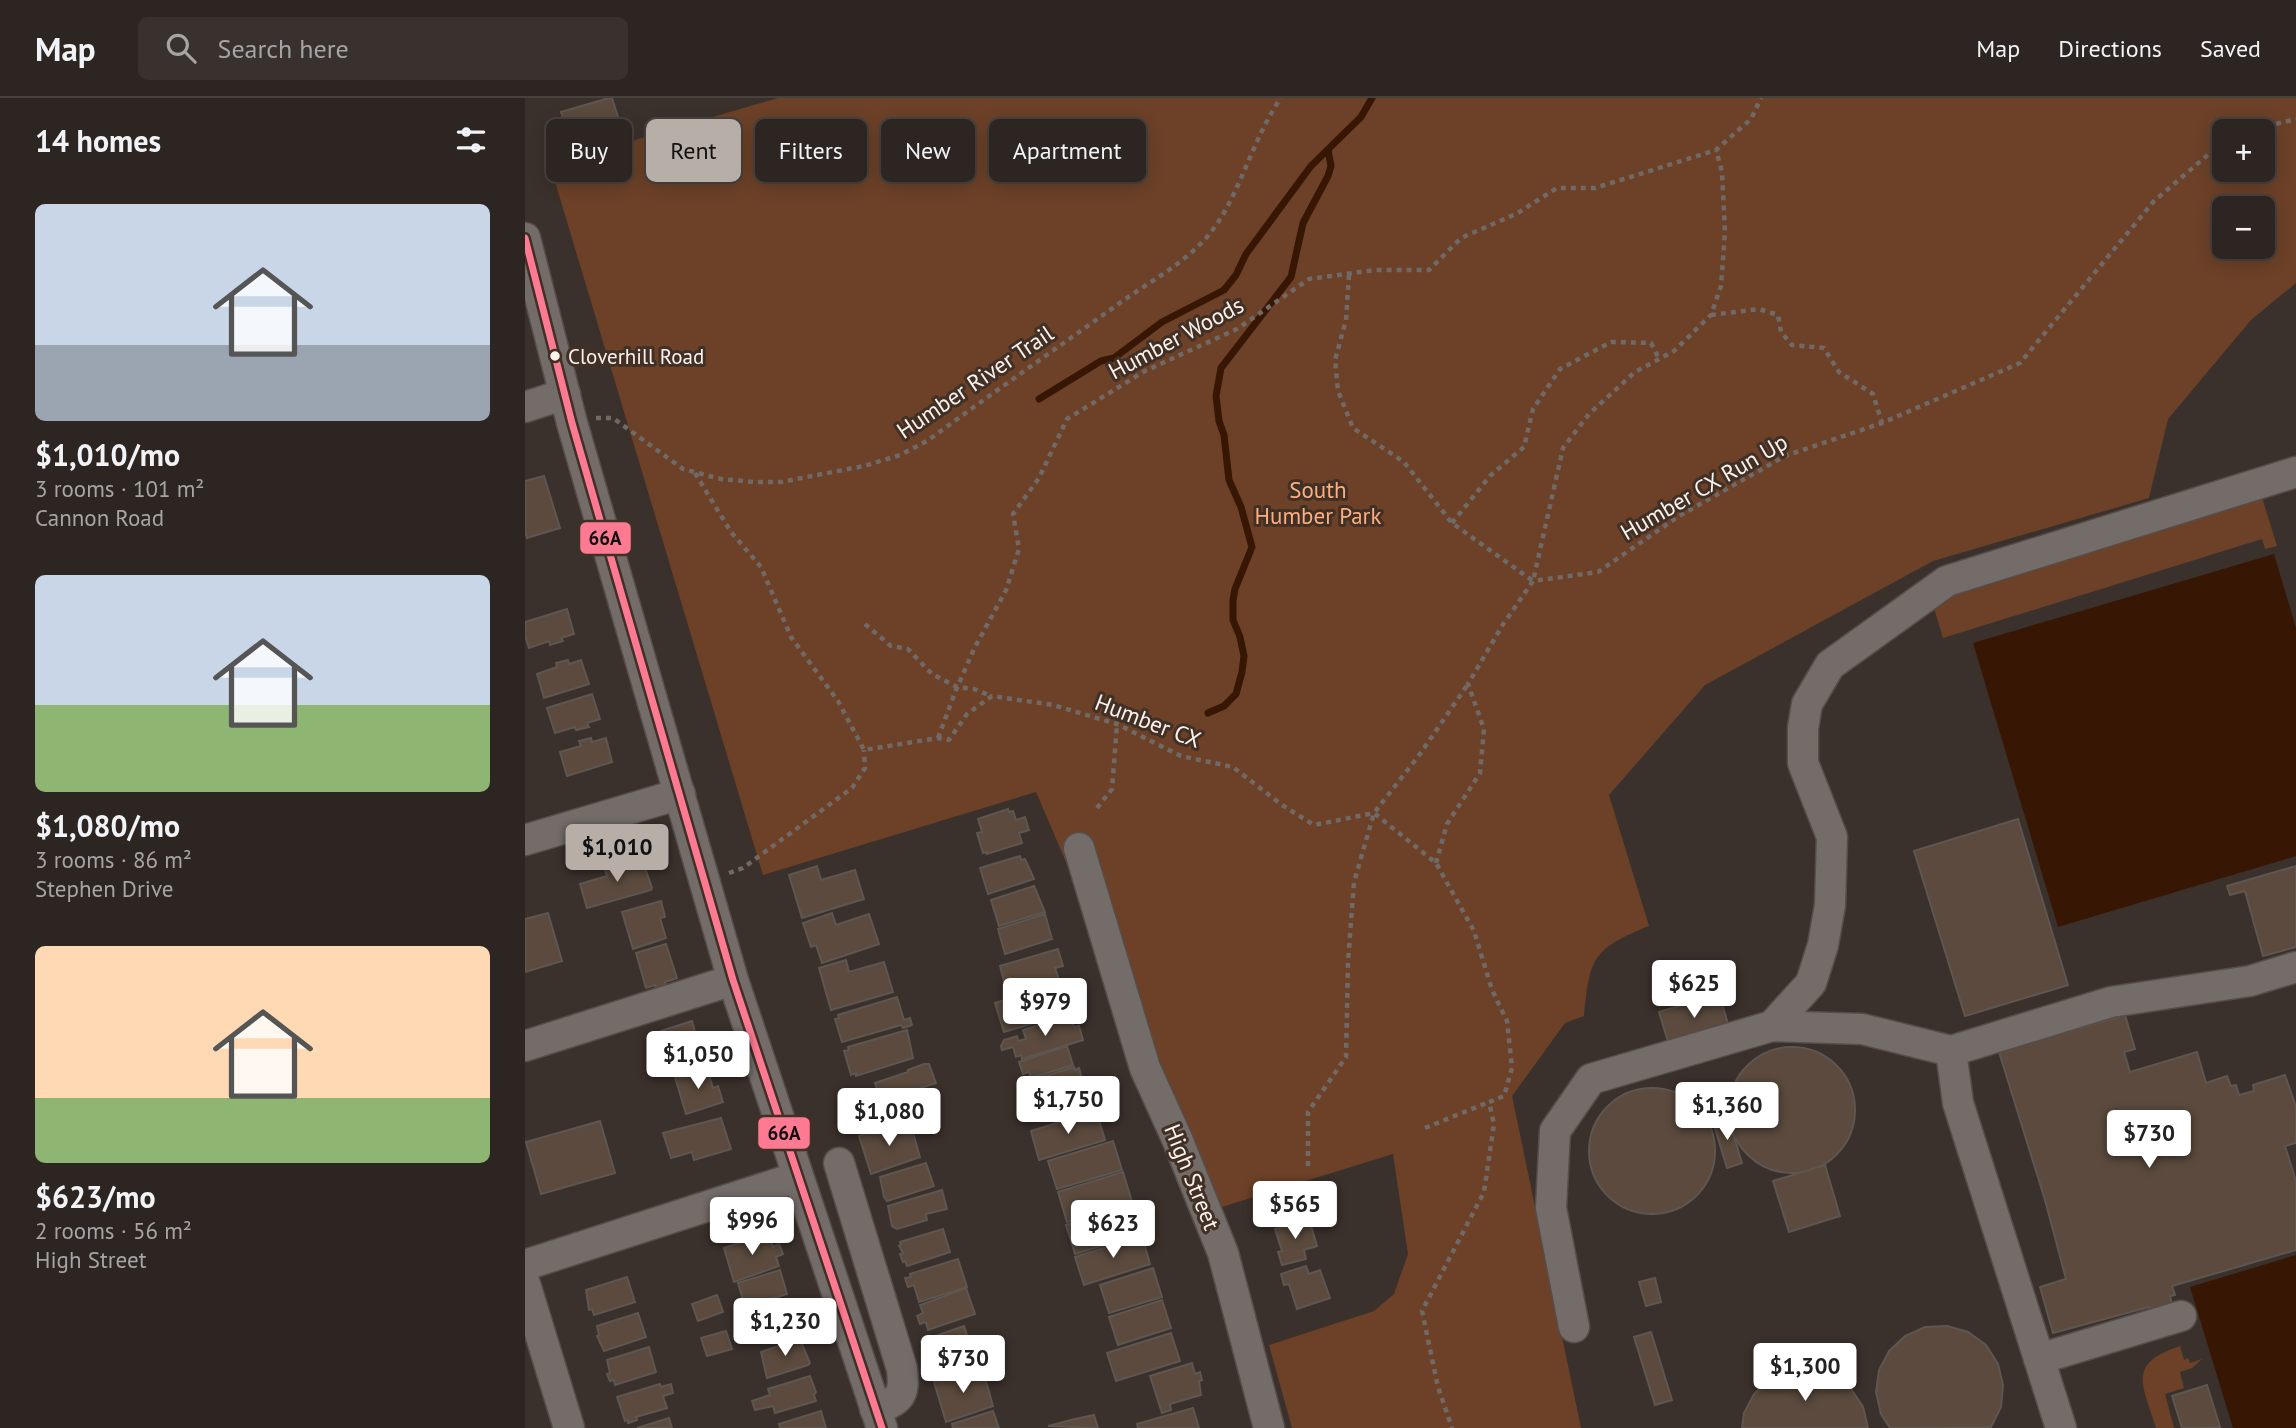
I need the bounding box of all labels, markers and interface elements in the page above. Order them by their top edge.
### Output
search box [138,17,628,80]
text: Map [35,27,96,70]
icon: search [162,29,200,67]
text: Search here [218,32,349,65]
text: Map [1976,33,2020,64]
text: Directions [2058,33,2162,64]
text: Saved [2200,33,2261,64]
chip: Buy [546,119,632,182]
chip: Rent [646,119,741,182]
chip: Filters [755,119,867,182]
chip: New [881,119,975,182]
chip: Apartment [989,119,1146,182]
map controls [2212,119,2275,259]
button: + [2212,119,2275,182]
text: 14 homes [35,121,161,160]
icon: filters [452,121,490,159]
button: − [2212,196,2275,259]
icon: home [200,249,326,375]
street label: Humber Woods [1103,290,1248,385]
street label: Humber River Trail [891,318,1059,445]
place label: Cloverhill Road [568,343,704,370]
marker: Cloverhill Road [548,349,562,363]
street label: Humber CX Run Up [1615,427,1793,546]
text: $1,010/mo [35,435,180,474]
text: 3 rooms · 101 m² [35,474,204,503]
park label: South Humber Park [1255,475,1381,530]
text: Cannon Road [35,503,164,532]
line badge: 66A [579,521,632,555]
text: 66A [588,526,622,550]
icon: home [200,620,326,746]
street label: Humber CX [1091,687,1205,754]
text: $1,080/mo [35,806,180,845]
pin: $1,010 [560,824,674,884]
text: $1,010 [581,832,653,861]
text: 3 rooms · 86 m² [35,845,192,874]
text: Stephen Drive [35,874,173,903]
pin: $625 [1653,960,1735,1020]
text: $625 [1668,968,1720,997]
pin: $979 [1004,978,1086,1038]
text: $979 [1019,986,1071,1015]
icon: home [200,991,326,1117]
pin: $1,050 [641,1032,755,1091]
text: $1,050 [662,1039,734,1068]
pin: $1,750 [1011,1076,1125,1136]
pin: $1,360 [1670,1082,1784,1142]
text: $1,750 [1032,1084,1104,1113]
pin: $1,080 [832,1088,946,1148]
text: $1,360 [1691,1090,1763,1119]
text: $1,080 [853,1096,925,1125]
pin: $730 [2108,1110,2190,1170]
line badge: 66A [757,1116,811,1150]
text: $730 [2123,1118,2175,1147]
street label: High Street [1158,1120,1227,1234]
text: 66A [767,1121,801,1145]
text: $623/mo [35,1177,156,1216]
pin: $565 [1254,1182,1336,1241]
text: $565 [1269,1189,1321,1218]
pin: $996 [711,1198,793,1257]
pin: $623 [1072,1200,1154,1260]
text: $996 [726,1205,778,1234]
text: $623 [1087,1208,1139,1237]
text: 2 rooms · 56 m² [35,1216,192,1245]
text: High Street [35,1245,146,1274]
pin: $1,230 [728,1298,842,1358]
text: $1,230 [749,1306,821,1335]
pin: $730 [922,1336,1004,1395]
text: $730 [937,1343,989,1372]
pin: $1,300 [1748,1344,1862,1403]
text: $1,300 [1769,1351,1841,1380]

